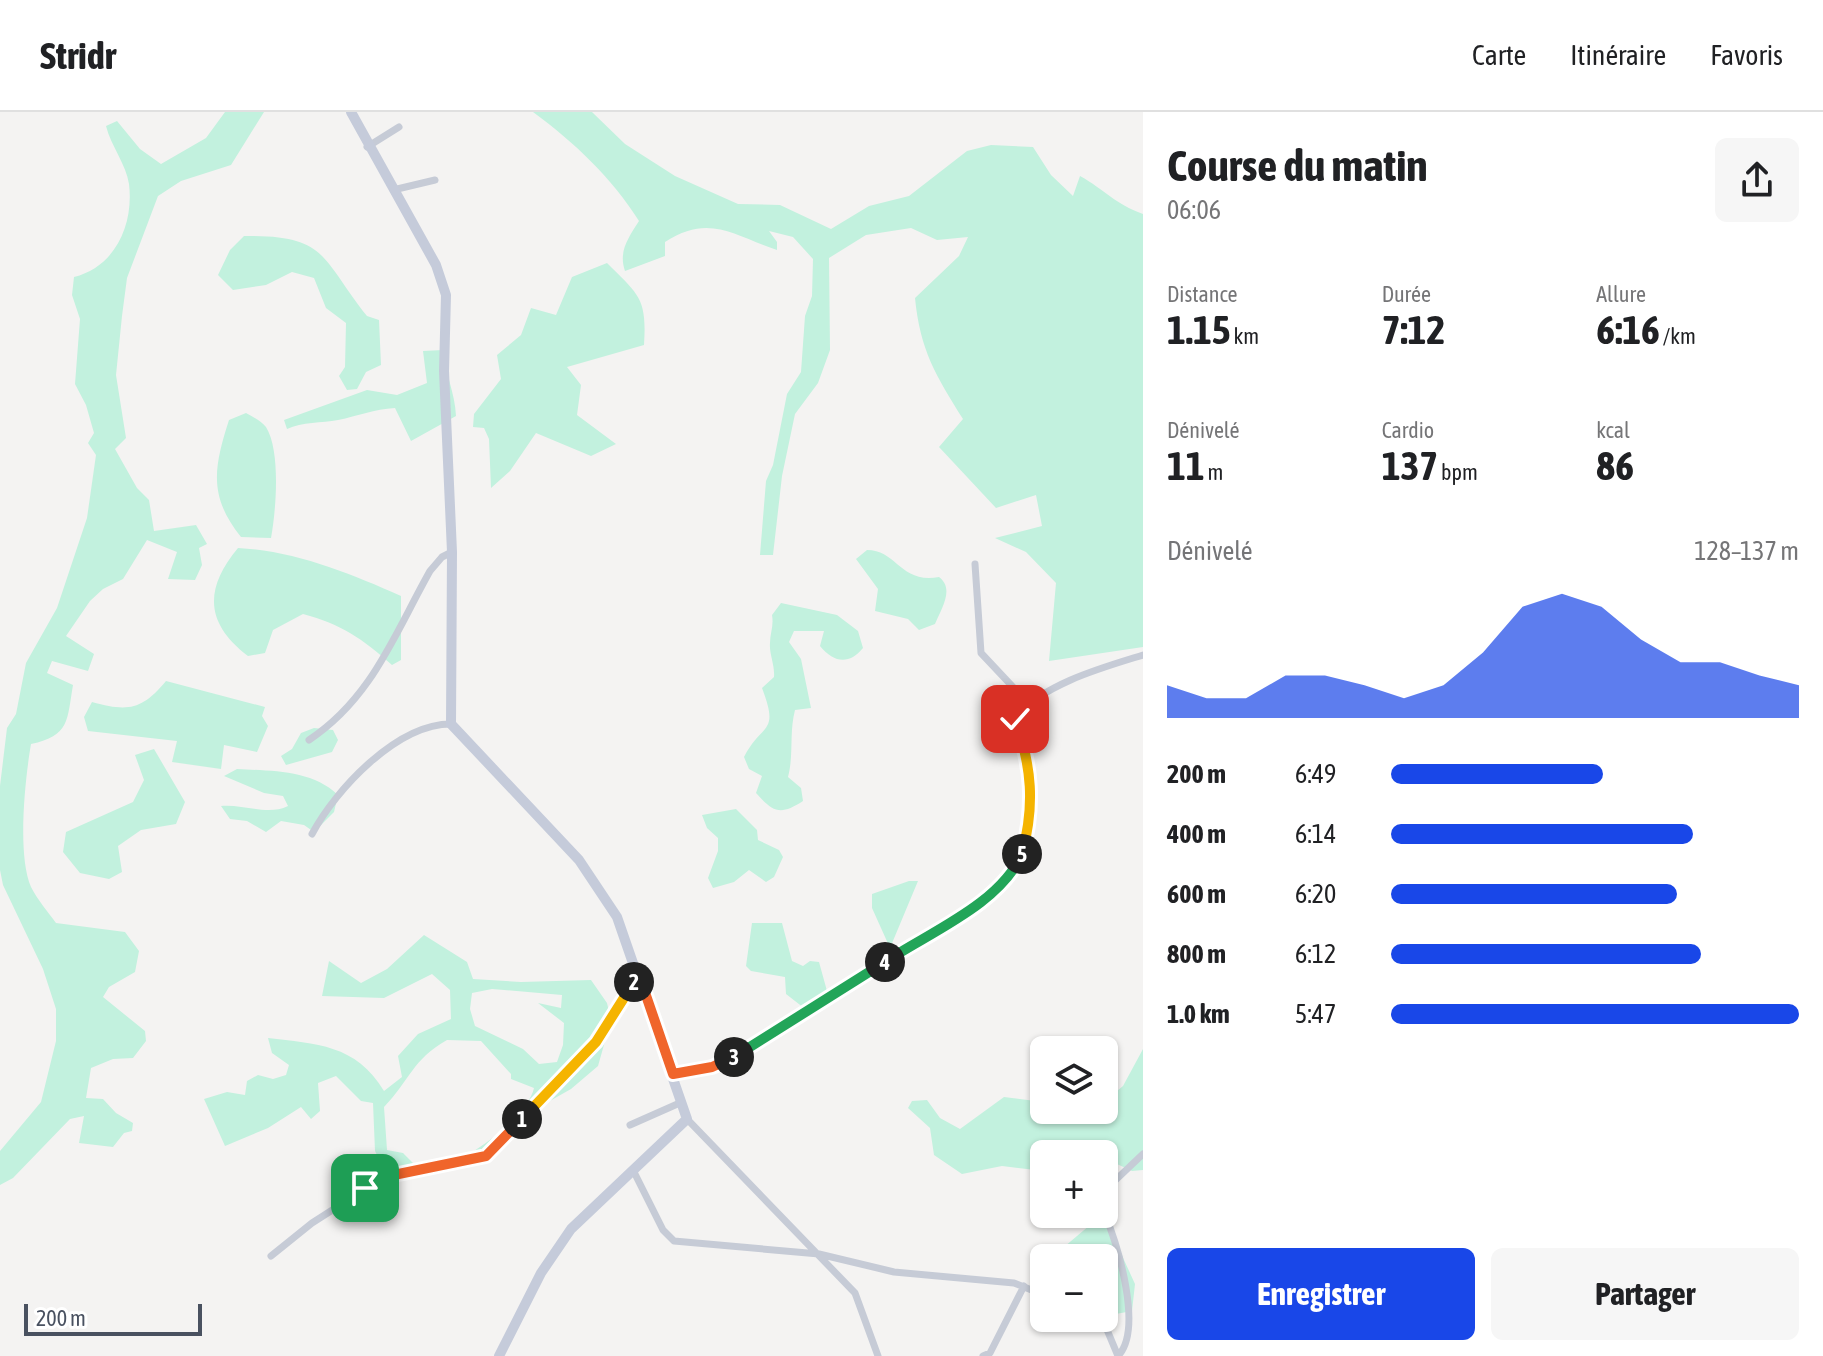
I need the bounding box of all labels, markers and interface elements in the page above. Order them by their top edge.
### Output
text: Stridr [40,34,116,77]
text: Carte [1472,39,1526,71]
text: Itinéraire [1570,39,1666,71]
text: Favoris [1710,39,1783,71]
button: share [1715,138,1799,222]
text: Course du matin [1167,140,1428,190]
text: 06:06 [1167,195,1221,225]
text: Distance [1167,281,1238,307]
text: Durée [1382,281,1431,307]
text: Allure [1596,281,1646,307]
text: 1.15 [1167,307,1231,352]
text: 7:12 [1382,307,1445,352]
text: 6:16 [1596,307,1660,352]
text: km [1231,323,1259,349]
text: /km [1660,323,1696,349]
text: Dénivelé [1167,417,1239,443]
text: Cardio [1382,417,1434,443]
text: kcal [1596,417,1630,443]
text: 11 [1167,443,1205,488]
text: 137 [1382,443,1438,488]
text: 86 [1596,443,1634,488]
text: m [1205,459,1223,485]
text: bpm [1438,459,1478,485]
text: Dénivelé [1167,536,1253,566]
text: 128–137 m [1694,536,1799,566]
pin [981,685,1049,753]
icon: check [993,697,1037,741]
text: 200 m [1167,759,1226,789]
text: 6:49 [1295,759,1336,789]
text: 400 m [1167,819,1226,849]
text: 6:14 [1295,819,1336,849]
pin: 5 [1002,834,1042,874]
text: 5 [1017,841,1027,867]
text: 600 m [1167,879,1226,909]
text: 6:20 [1295,879,1336,909]
text: 800 m [1167,939,1226,969]
text: 6:12 [1295,939,1336,969]
pin: 4 [865,942,905,982]
text: 4 [880,949,890,975]
pin: 2 [614,962,654,1002]
text: 2 [629,969,639,995]
text: 1.0 km [1167,999,1230,1029]
text: 5:47 [1295,999,1336,1029]
map controls [1030,1036,1118,1332]
button: layers [1030,1036,1118,1124]
pin: 3 [714,1037,754,1077]
text: 3 [729,1044,739,1070]
pin: 1 [502,1099,542,1139]
text: 1 [517,1106,527,1132]
button: + [1030,1140,1118,1228]
pin [331,1154,399,1222]
icon: arrive [343,1166,387,1210]
button: − [1030,1244,1118,1332]
button: Enregistrer [1167,1248,1475,1340]
button: Partager [1491,1248,1799,1340]
scale bar [24,1300,202,1336]
text: 200 m [36,1305,86,1331]

